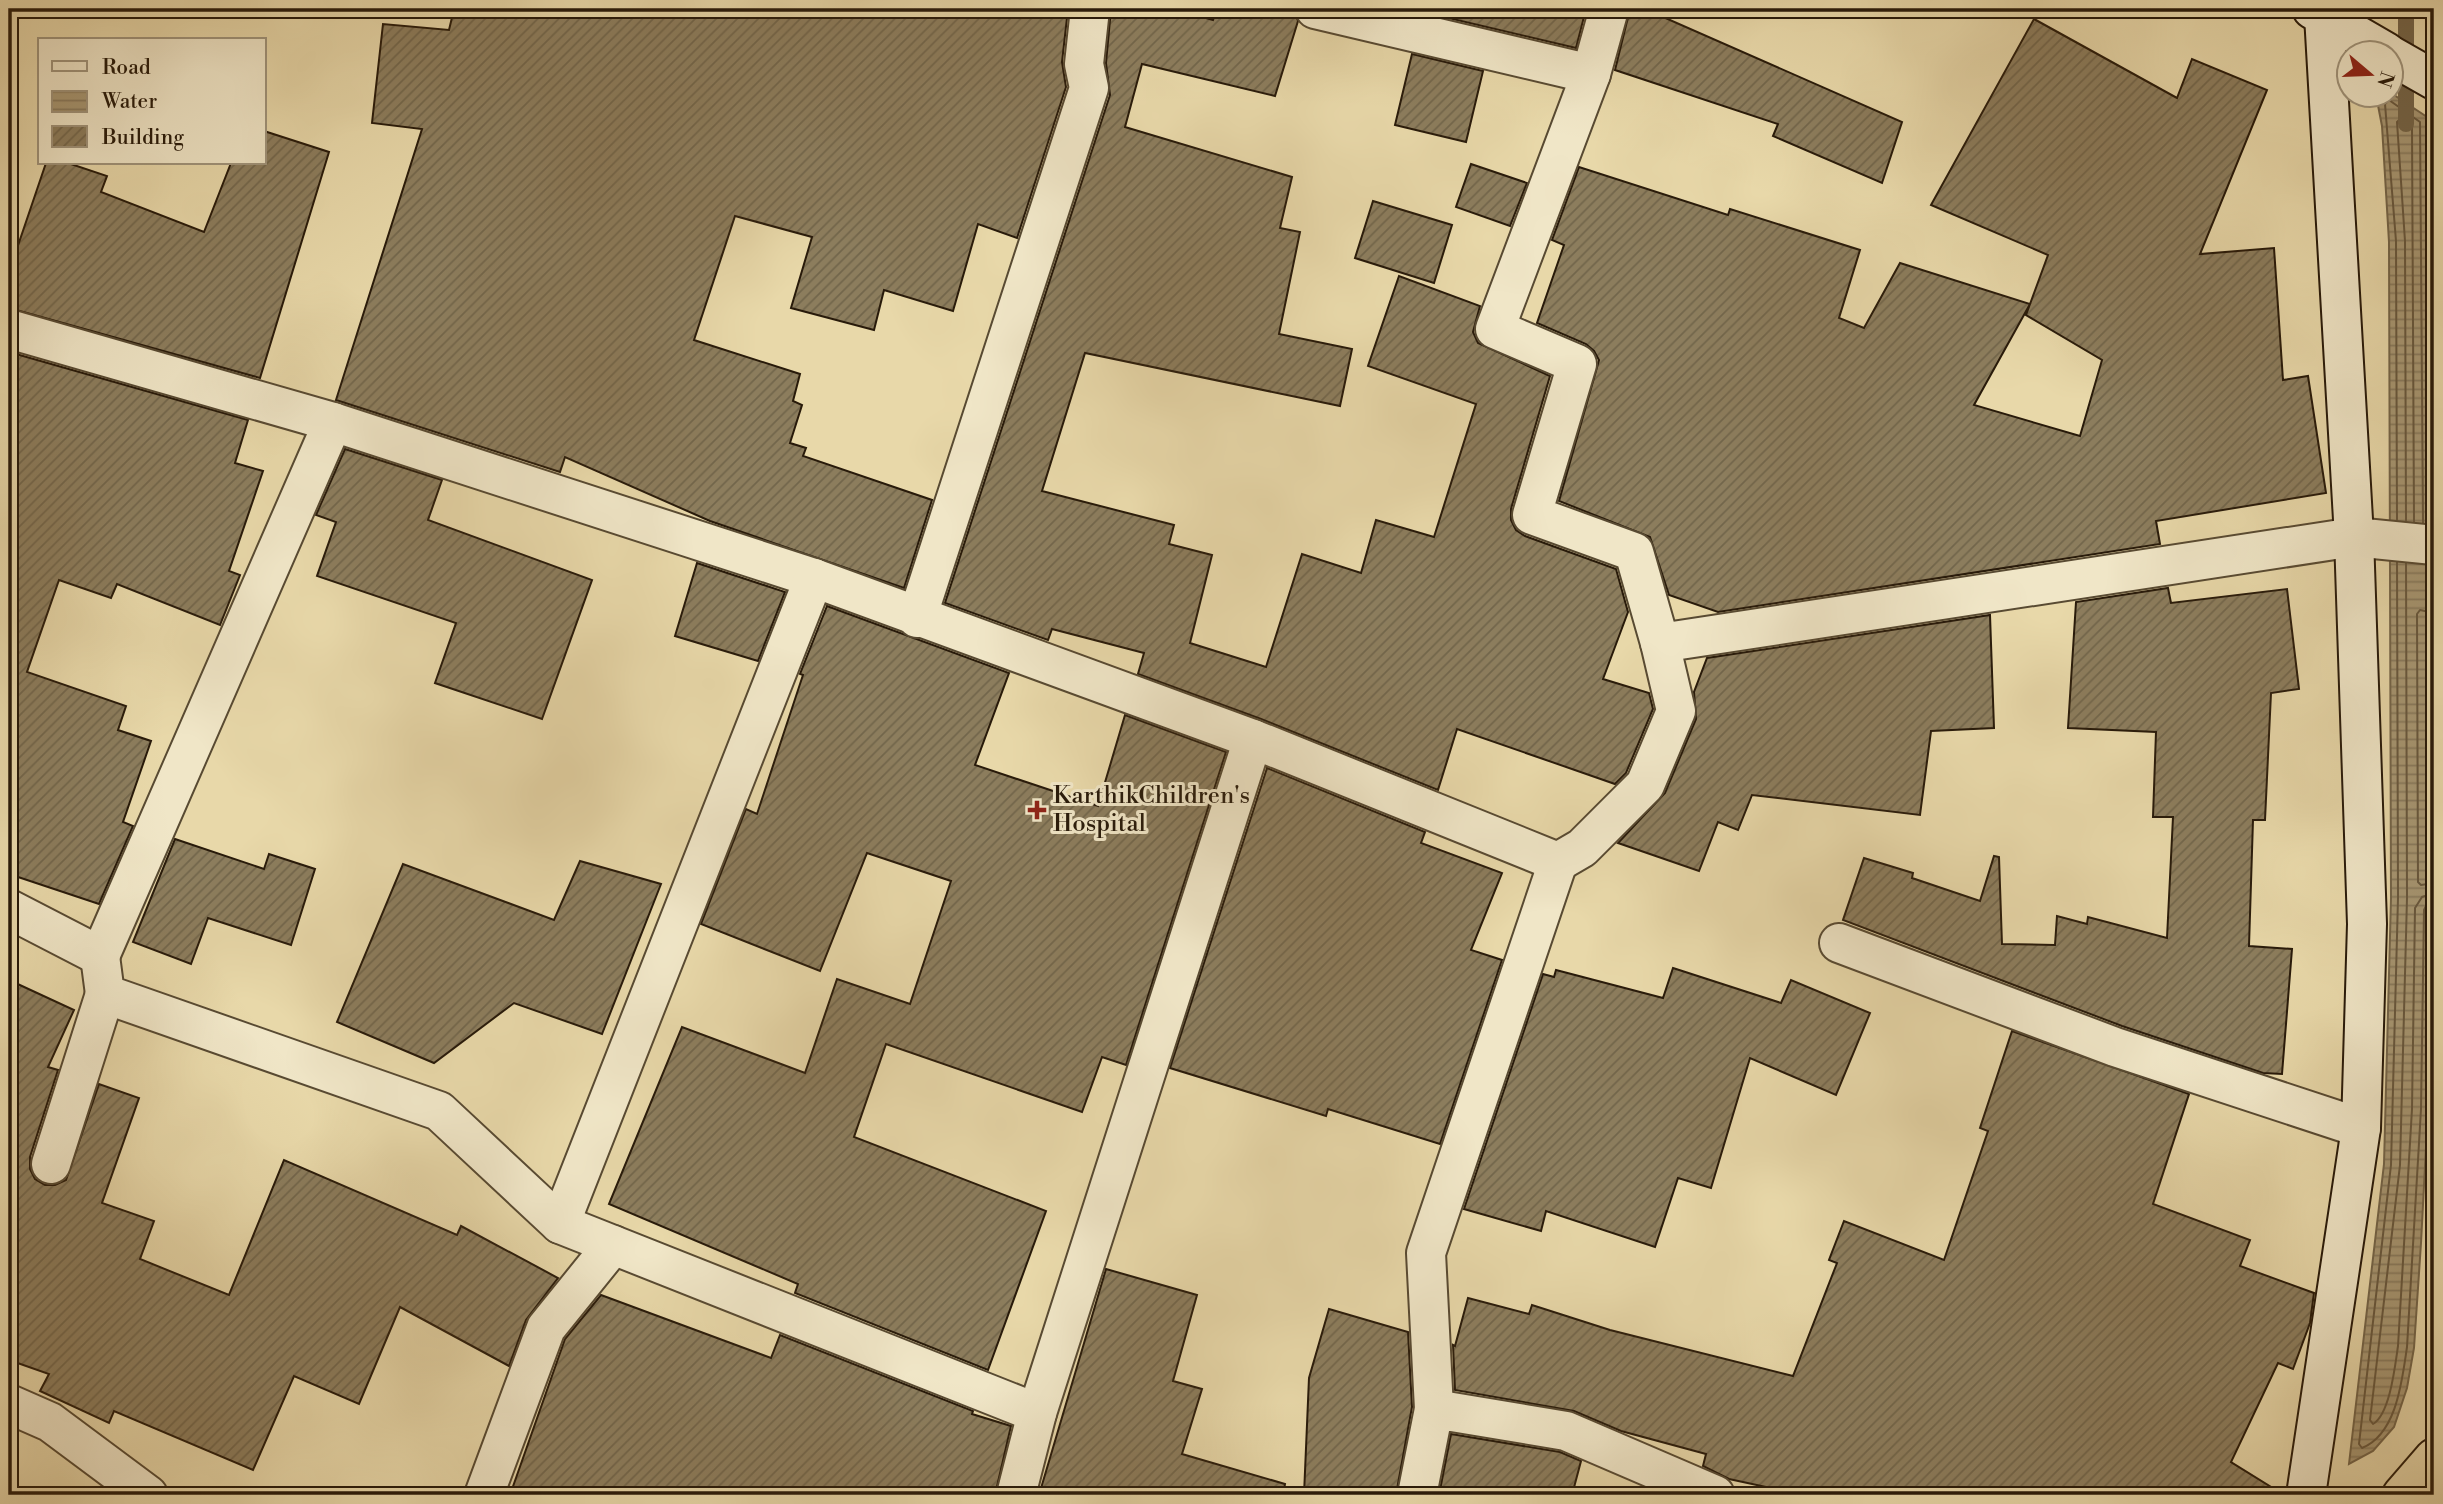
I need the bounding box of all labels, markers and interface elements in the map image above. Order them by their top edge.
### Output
legend [38,38,266,164]
north arrow [2334,38,2404,108]
text: Road [102,55,151,81]
text: N [2371,68,2399,90]
text: Water [101,89,157,115]
text: Building [101,125,184,151]
place label: KarthikChildren's Hospital [1053,781,1250,839]
marker: KarthikChildren's Hospital [1027,800,1047,820]

